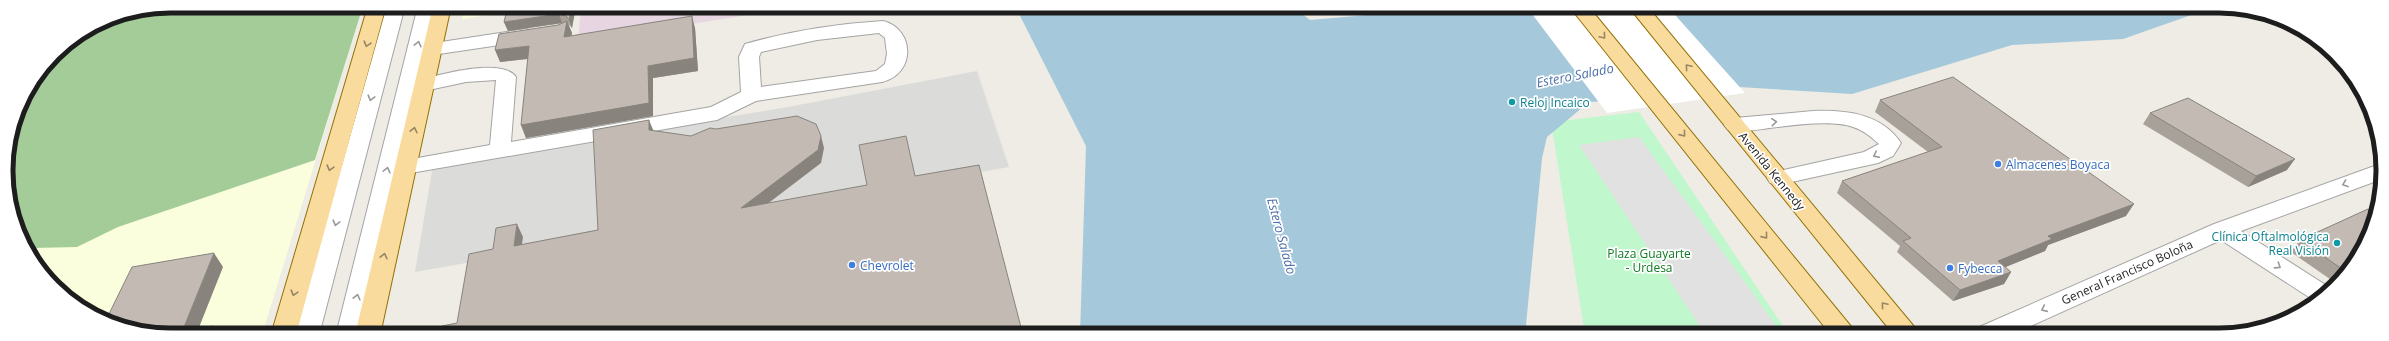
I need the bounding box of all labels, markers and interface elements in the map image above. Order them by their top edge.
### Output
one-way arrow [1598,32,1605,39]
one-way arrow [363,40,371,47]
one-way arrow [413,41,421,47]
water label: Estero Salado [1535,59,1615,91]
one-way arrow [1685,65,1692,72]
one-way arrow [367,94,376,101]
place label: Reloj Incaico [1520,94,1590,111]
marker: Reloj Incaico [1507,97,1517,107]
one-way arrow [1771,118,1777,127]
one-way arrow [409,126,417,133]
street label: Avenida Kennedy [1735,128,1810,215]
one-way arrow [1679,130,1686,137]
one-way arrow [1872,150,1880,158]
place label: Almacenes Boyaca [2006,156,2110,173]
marker: Almacenes Boyaca [1993,159,2003,169]
one-way arrow [327,165,335,172]
one-way arrow [382,167,391,174]
one-way arrow [2341,180,2348,188]
water label: Estero Salado [1263,196,1301,276]
one-way arrow [333,220,341,226]
place label: Clínica Oftalmológica Real Visión [2212,228,2329,259]
one-way arrow [1760,231,1767,238]
street label: General Francisco Boloña [2059,235,2195,309]
marker: Clínica Oftalmológica Real Visión [2332,238,2342,248]
park label: Plaza Guayarte - Urdesa [1607,245,1691,276]
one-way arrow [380,253,388,259]
place label: Chevrolet [860,257,914,274]
marker: Chevrolet [847,260,857,270]
place label: Fybecca [1958,260,2002,277]
one-way arrow [2274,262,2281,269]
marker: Fybecca [1945,263,1955,273]
one-way arrow [290,290,299,297]
one-way arrow [352,294,360,300]
one-way arrow [1882,302,1889,309]
one-way arrow [2040,304,2048,312]

